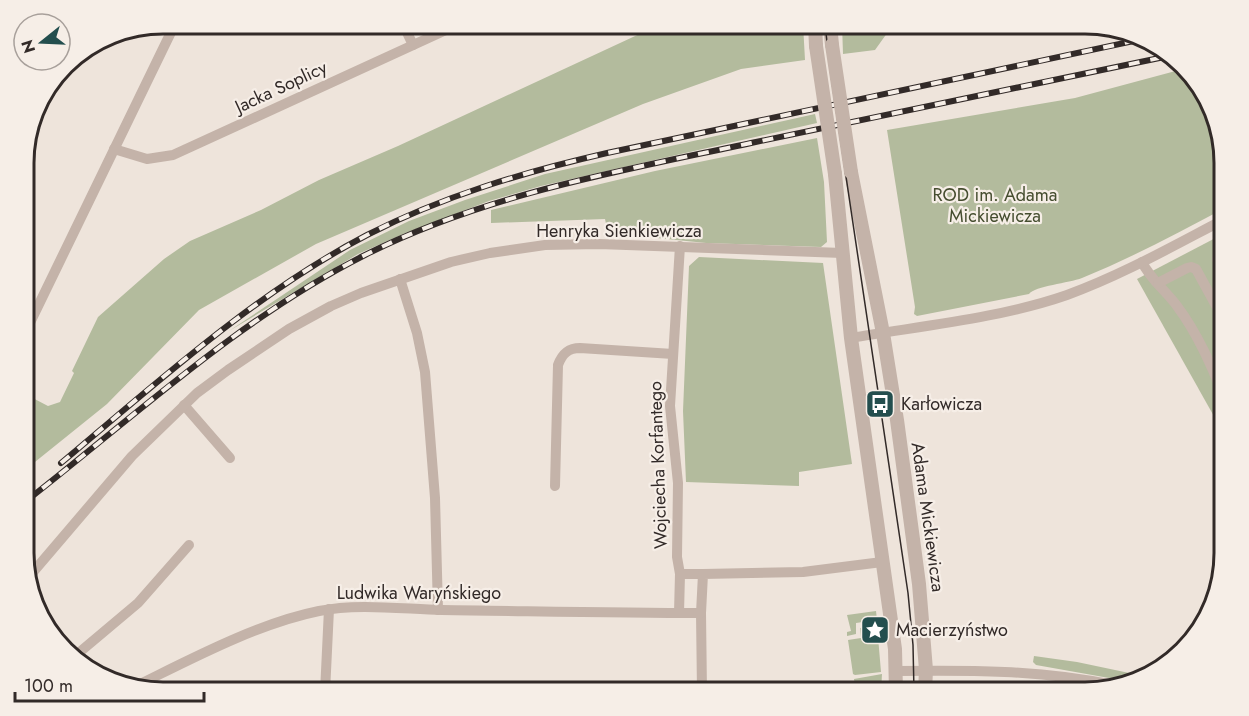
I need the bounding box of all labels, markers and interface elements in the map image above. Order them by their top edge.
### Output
north arrow [12,12,72,72]
text: N [15,37,41,56]
street label: Jacka Soplicy [229,54,331,121]
park label: ROD im. Adama Mickiewicza [933,182,1057,229]
street label: Henryka Sienkiewicza [536,218,702,244]
street label: Wojciecha Korfantego [642,380,674,549]
bus stop icon: Karłowicza [864,388,896,420]
place label: Karłowicza [901,391,982,417]
street label: Adama Mickiewicza [905,441,951,593]
street label: Ludwika Waryńskiego [337,580,501,606]
place icon: Macierzyństwo [859,614,891,646]
place label: Macierzyństwo [896,617,1008,643]
scale bar [15,665,204,703]
text: 100 m [24,673,73,699]

